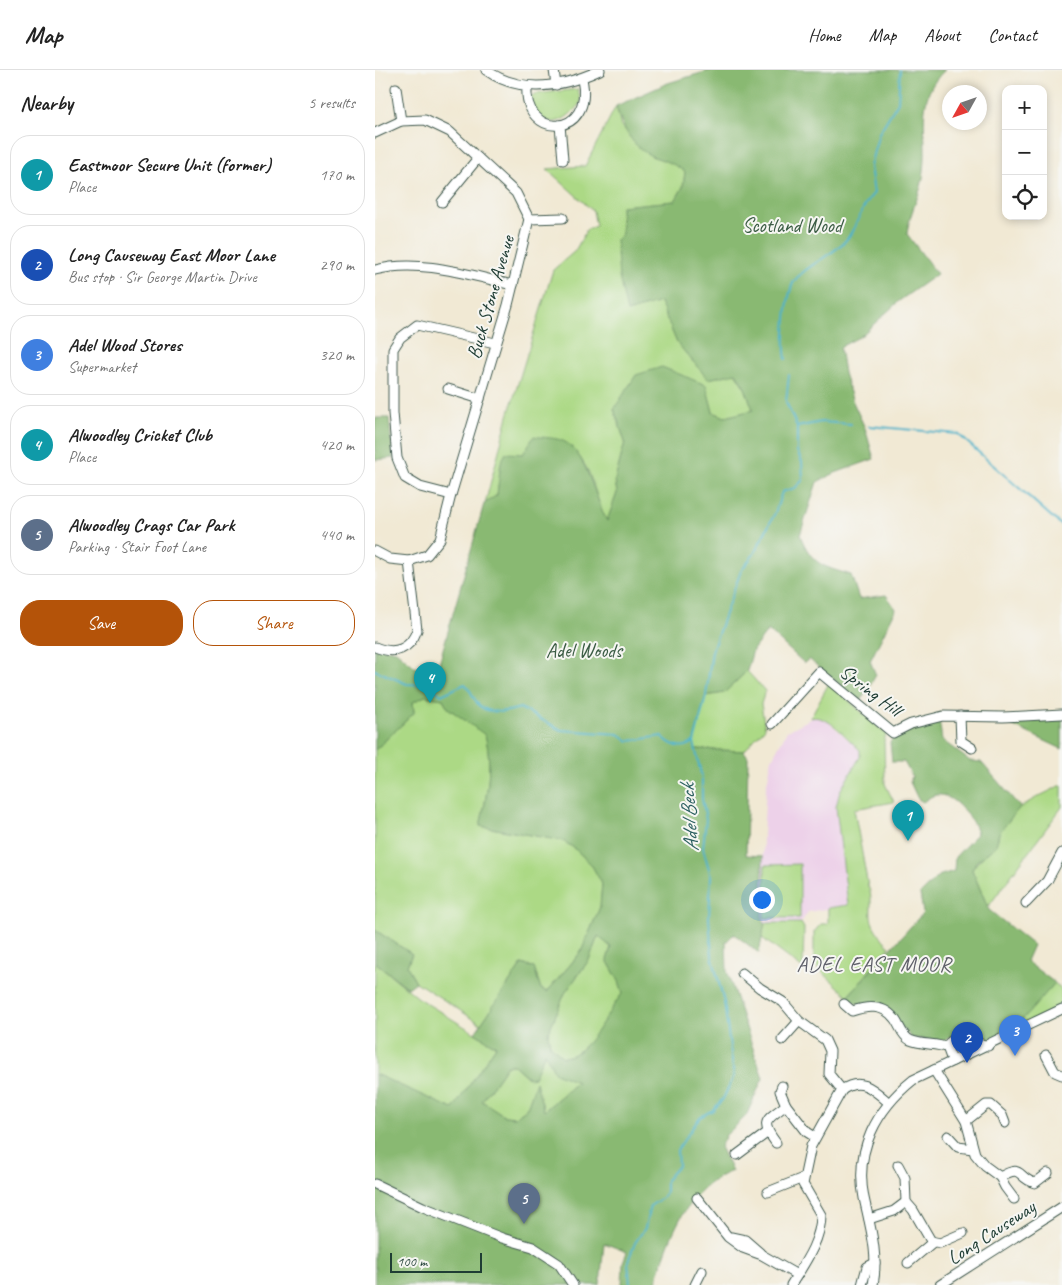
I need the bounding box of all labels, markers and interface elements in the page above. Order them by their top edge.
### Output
text: Map [25,20,62,50]
text: Home [808,24,841,46]
text: Map [869,24,896,46]
text: About [924,24,960,46]
text: Contact [988,24,1037,46]
north arrow [942,85,987,130]
map controls [1002,85,1047,220]
button: + [1002,85,1047,130]
text: Nearby [20,90,73,116]
text: 5 results [308,93,355,113]
button: − [1002,130,1047,175]
text: Eastmoor Secure Unit (former) [68,153,271,177]
text: 1 [33,165,41,185]
text: 170 m [320,165,354,185]
button: locate [1002,175,1047,220]
text: Place [68,177,96,197]
park label: Scotland Wood [742,213,845,238]
street label: Buck Stone Avenue [461,231,520,362]
text: Long Causeway East Moor Lane [68,243,275,267]
text: 2 [33,255,41,275]
text: 290 m [320,255,354,275]
text: Bus stop · Sir George Martin Drive [68,267,257,287]
text: Adel Wood Stores [68,333,182,357]
text: 3 [33,345,41,365]
text: 320 m [320,345,354,365]
text: Supermarket [68,357,136,377]
text: Alwoodley Cricket Club [68,423,212,447]
text: 4 [33,435,41,455]
text: 420 m [320,435,354,455]
text: Place [68,447,96,467]
text: Alwoodley Crags Car Park [68,513,234,537]
text: 5 [34,525,40,545]
text: 440 m [320,525,354,545]
text: Parking · Stair Foot Lane [68,537,206,557]
button: Save [20,600,183,646]
button: Share [193,600,355,646]
park label: Adel Woods [546,638,624,663]
street label: Spring Hill [835,659,909,724]
pin: 4 [414,662,446,703]
water label: Adel Beck [673,780,704,853]
pin: 1 [892,800,924,841]
your location [749,887,775,913]
district label: ADEL EAST MOOR [797,951,953,977]
pin: 3 [999,1015,1031,1056]
pin: 2 [951,1022,983,1063]
pin: 5 [508,1183,540,1224]
street label: Long Causeway [942,1194,1041,1270]
scale bar [390,1250,483,1273]
text: 100 m [397,1253,427,1270]

